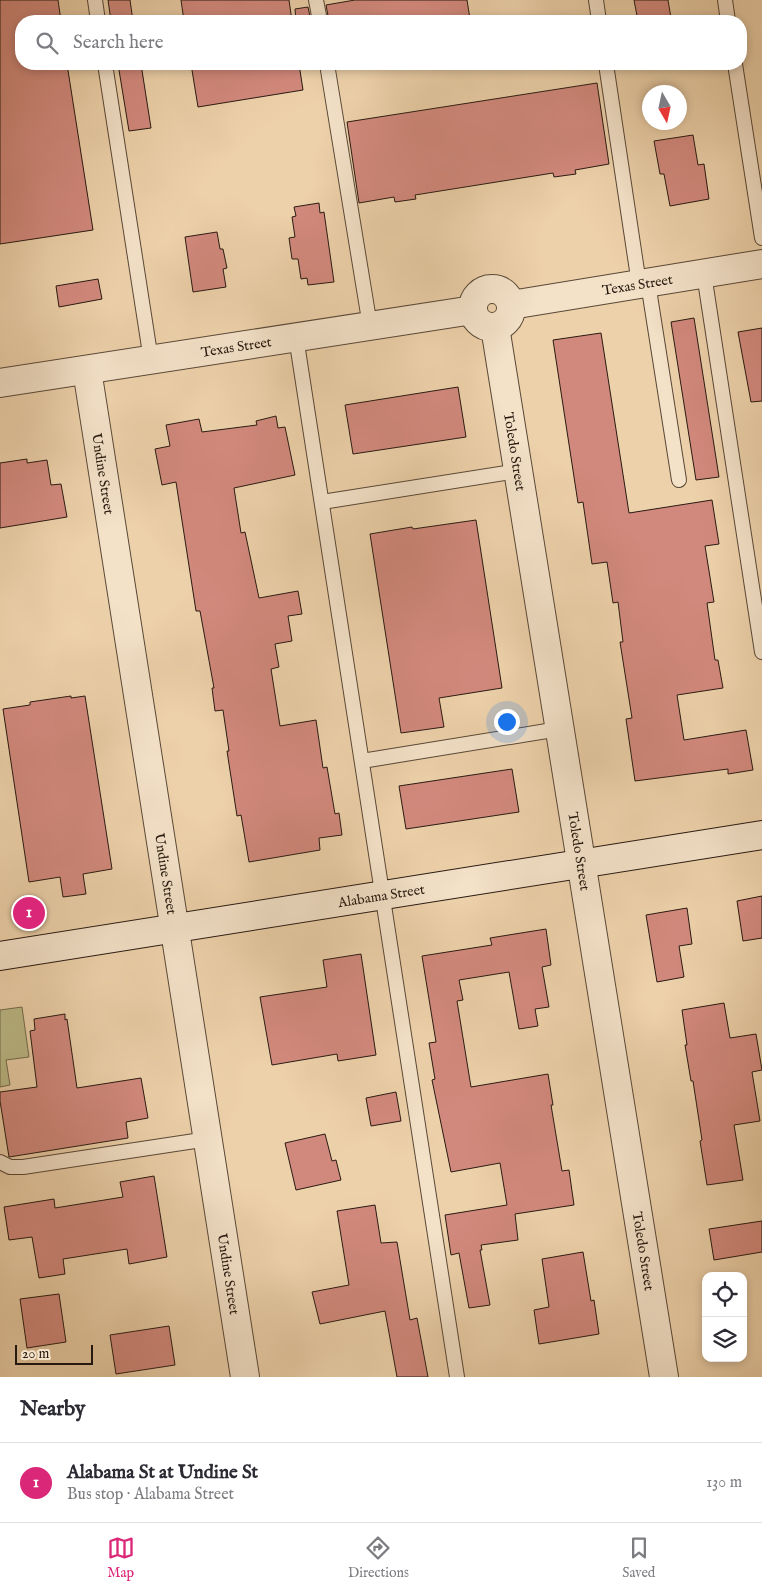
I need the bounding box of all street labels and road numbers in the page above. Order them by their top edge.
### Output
street label: Texas Street [601,271,674,300]
street label: Texas Street [200,333,273,362]
street label: Toledo Street [499,411,529,492]
street label: Undine Street [87,432,118,516]
street label: Toledo Street [563,811,594,892]
street label: Undine Street [150,832,180,916]
street label: Alabama Street [336,881,426,912]
street label: Toledo Street [628,1211,658,1292]
street label: Undine Street [213,1232,243,1316]

